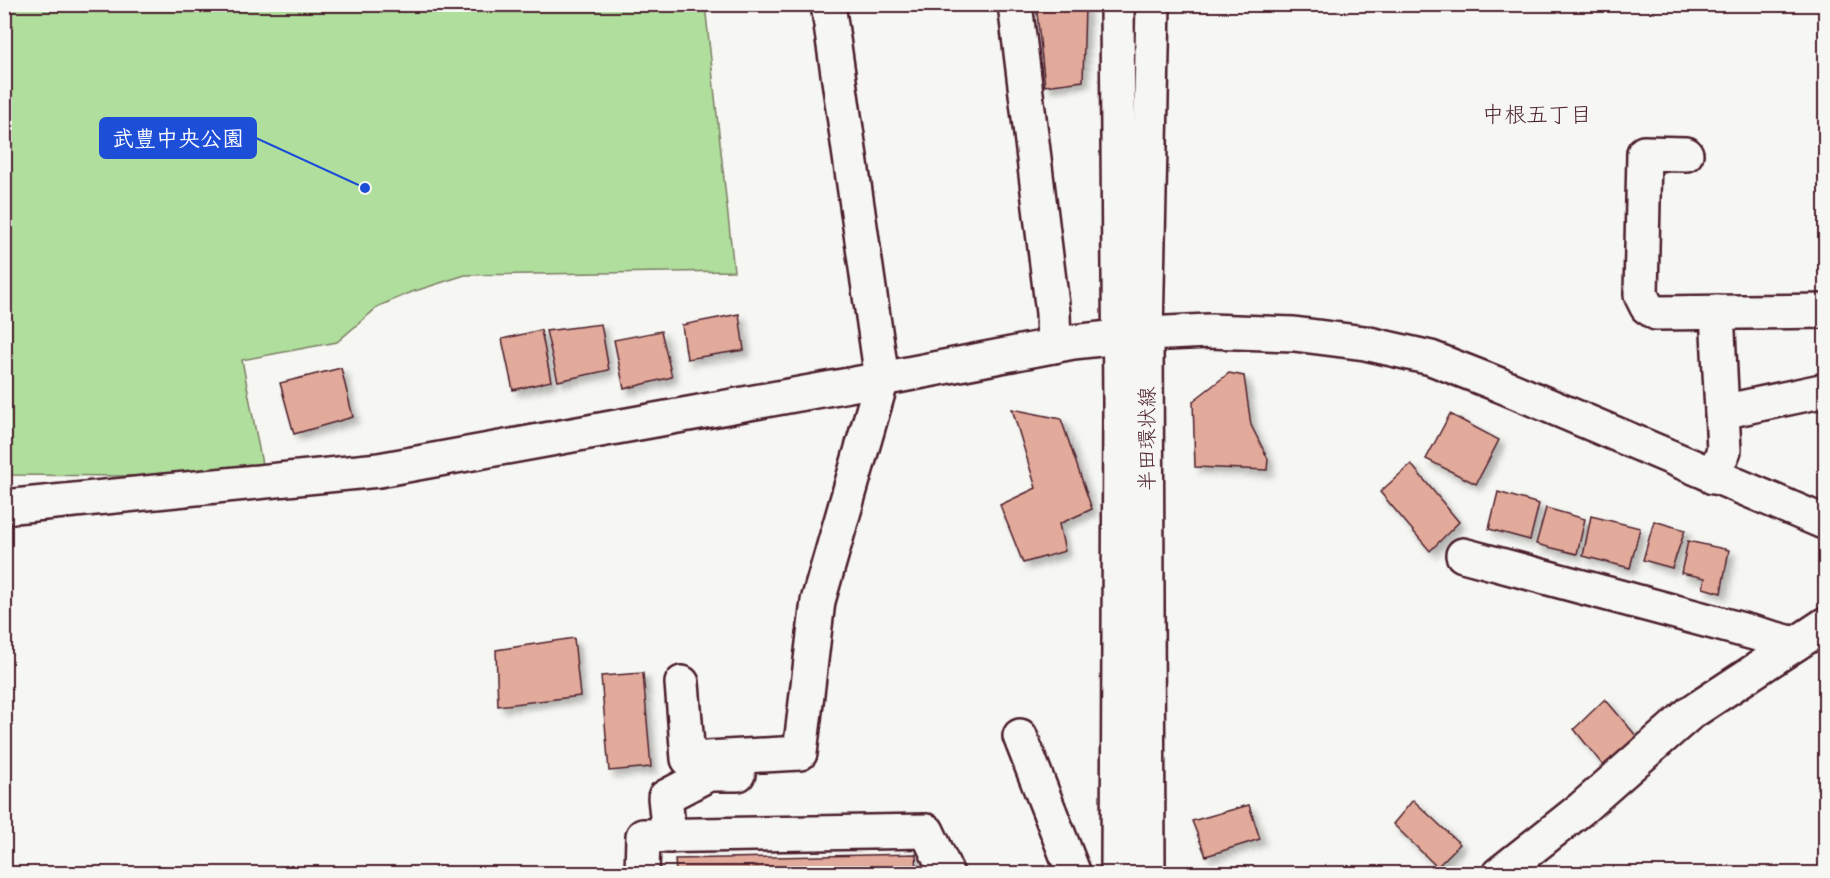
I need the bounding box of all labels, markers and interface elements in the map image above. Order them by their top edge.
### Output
district label: 中根五丁目 [1482,99,1592,134]
callout: 武豊中央公園 [100,118,256,158]
text: 武豊中央公園 [112,123,244,158]
street label: 半田環状線 [1132,387,1165,492]

